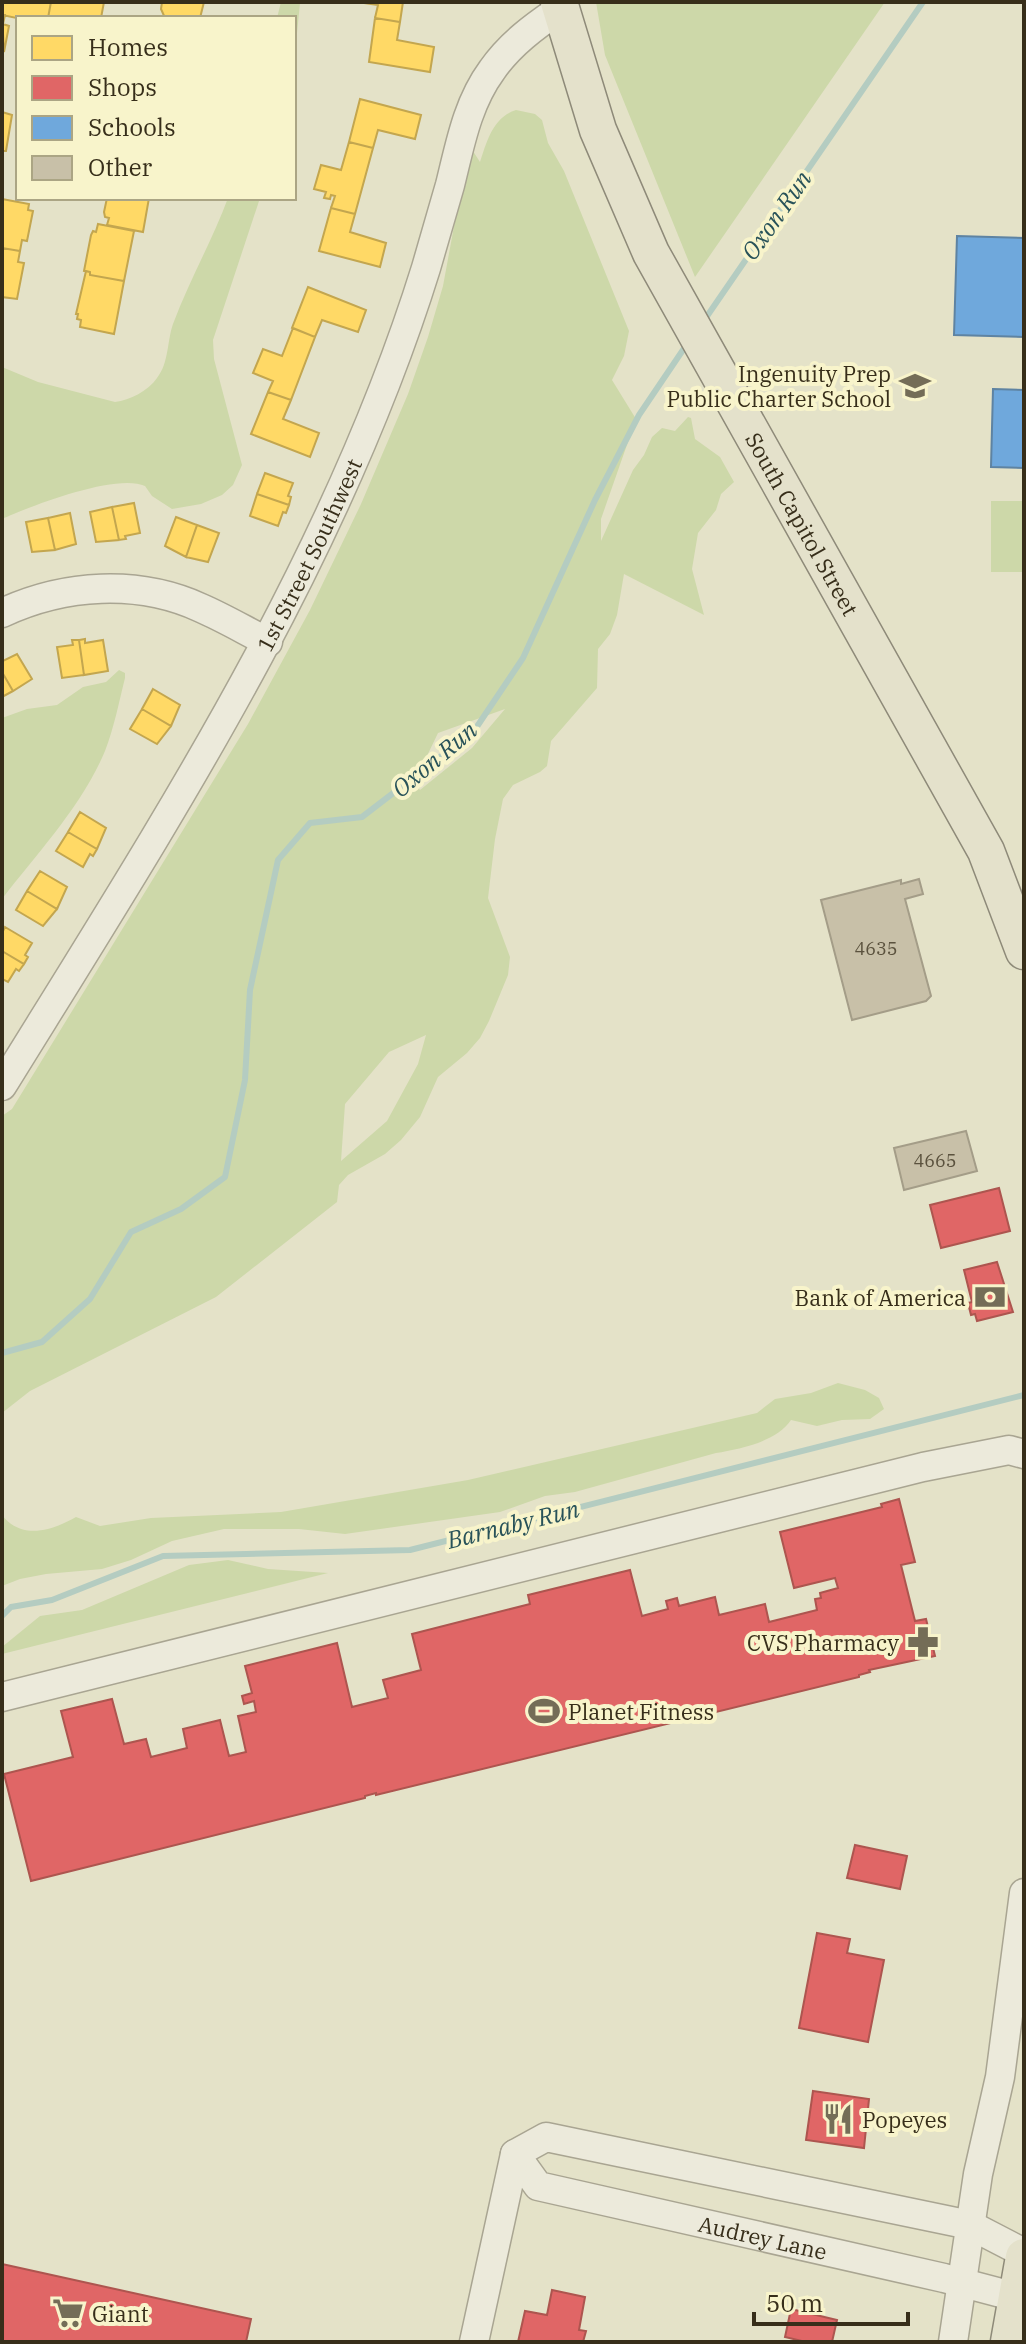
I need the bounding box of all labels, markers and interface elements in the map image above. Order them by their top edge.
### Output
legend [16,16,296,200]
text: Homes [88,31,168,63]
text: Shops [88,71,157,103]
text: Schools [88,111,176,143]
text: Other [88,151,152,183]
water label: Oxon Run [734,164,819,266]
place label: Ingenuity Prep Public Charter School [666,359,891,413]
school or university icon: Ingenuity Prep Public Charter School [898,369,932,403]
street label: South Capitol Street [740,427,866,621]
street label: 1st Street Southwest [249,454,368,656]
water label: Oxon Run [385,714,484,804]
house number: 4635 [854,937,898,960]
house number: 4665 [913,1149,957,1172]
bank icon: Bank of America [973,1280,1007,1314]
place label: Bank of America [795,1283,966,1312]
water label: Barnaby Run [442,1492,583,1556]
pharmacy icon: CVS Pharmacy [906,1625,940,1659]
place label: CVS Pharmacy [747,1628,899,1657]
sports icon: Planet Fitness [527,1694,561,1728]
place label: Planet Fitness [568,1697,714,1726]
restaurant icon: Popeyes [821,2102,855,2136]
place label: Popeyes [862,2105,947,2134]
street label: Audrey Lane [696,2208,830,2266]
scale bar [754,2276,908,2326]
text: 50 m [766,2287,823,2319]
supermarket icon: Giant [51,2296,85,2330]
place label: Giant [92,2299,149,2328]

